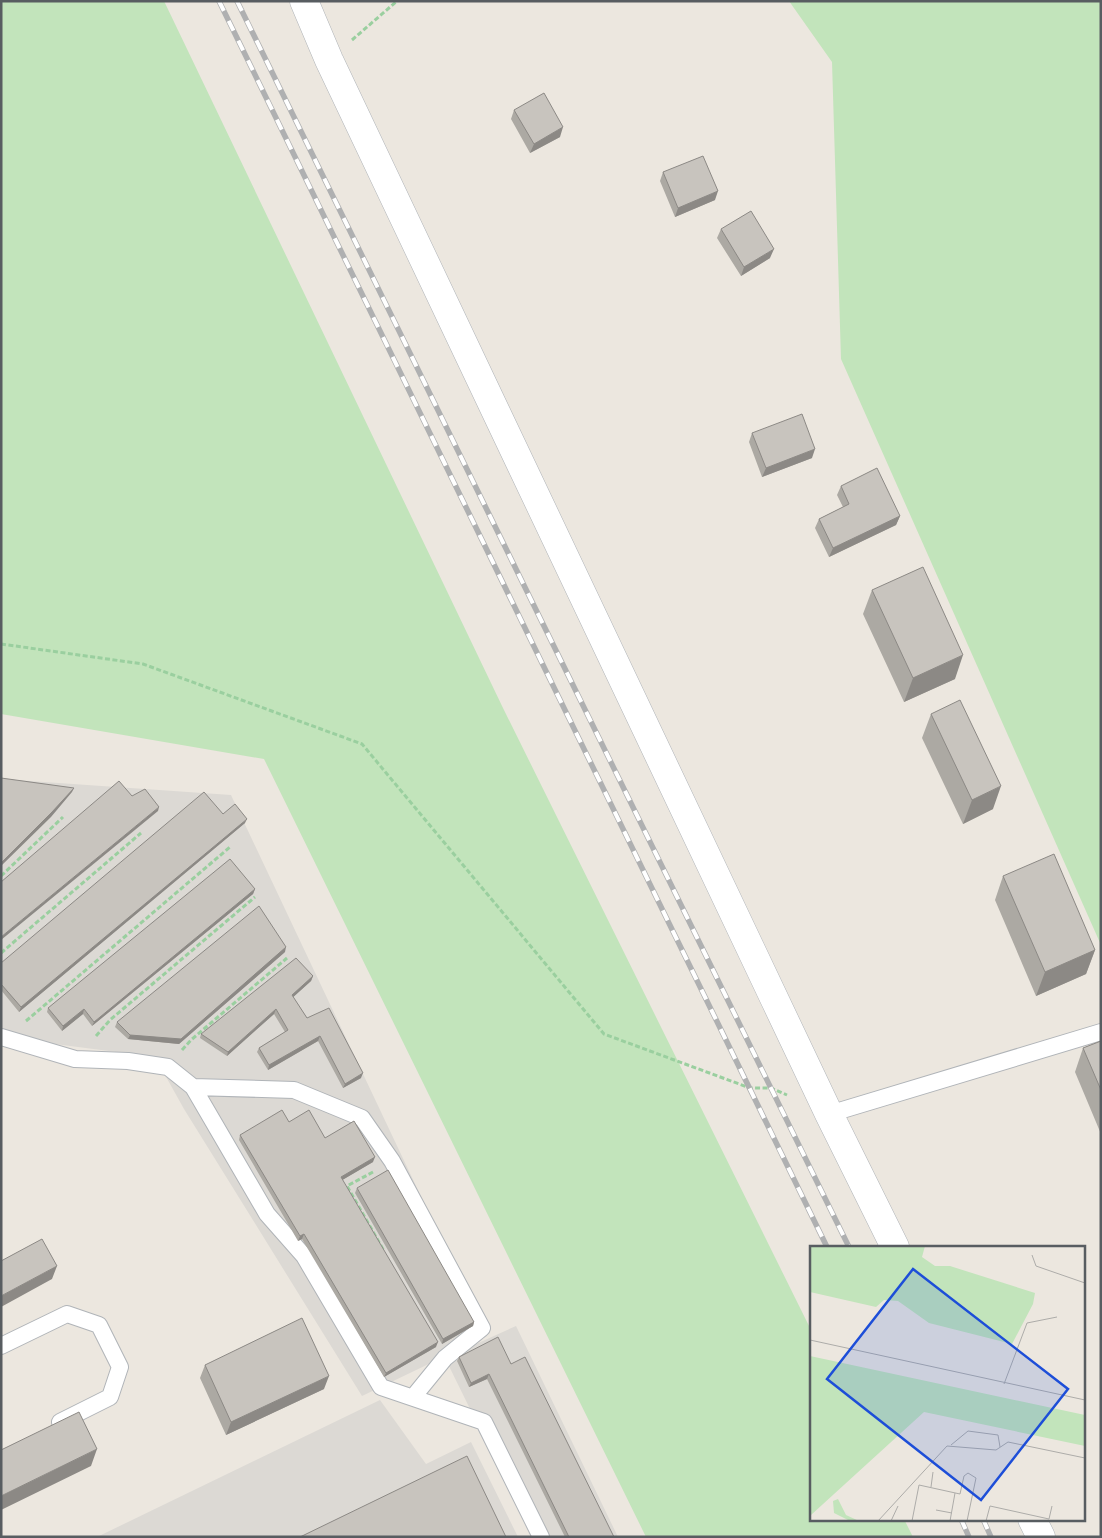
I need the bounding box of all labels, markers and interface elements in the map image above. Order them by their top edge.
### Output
inset map [810,1246,1084,1520]

